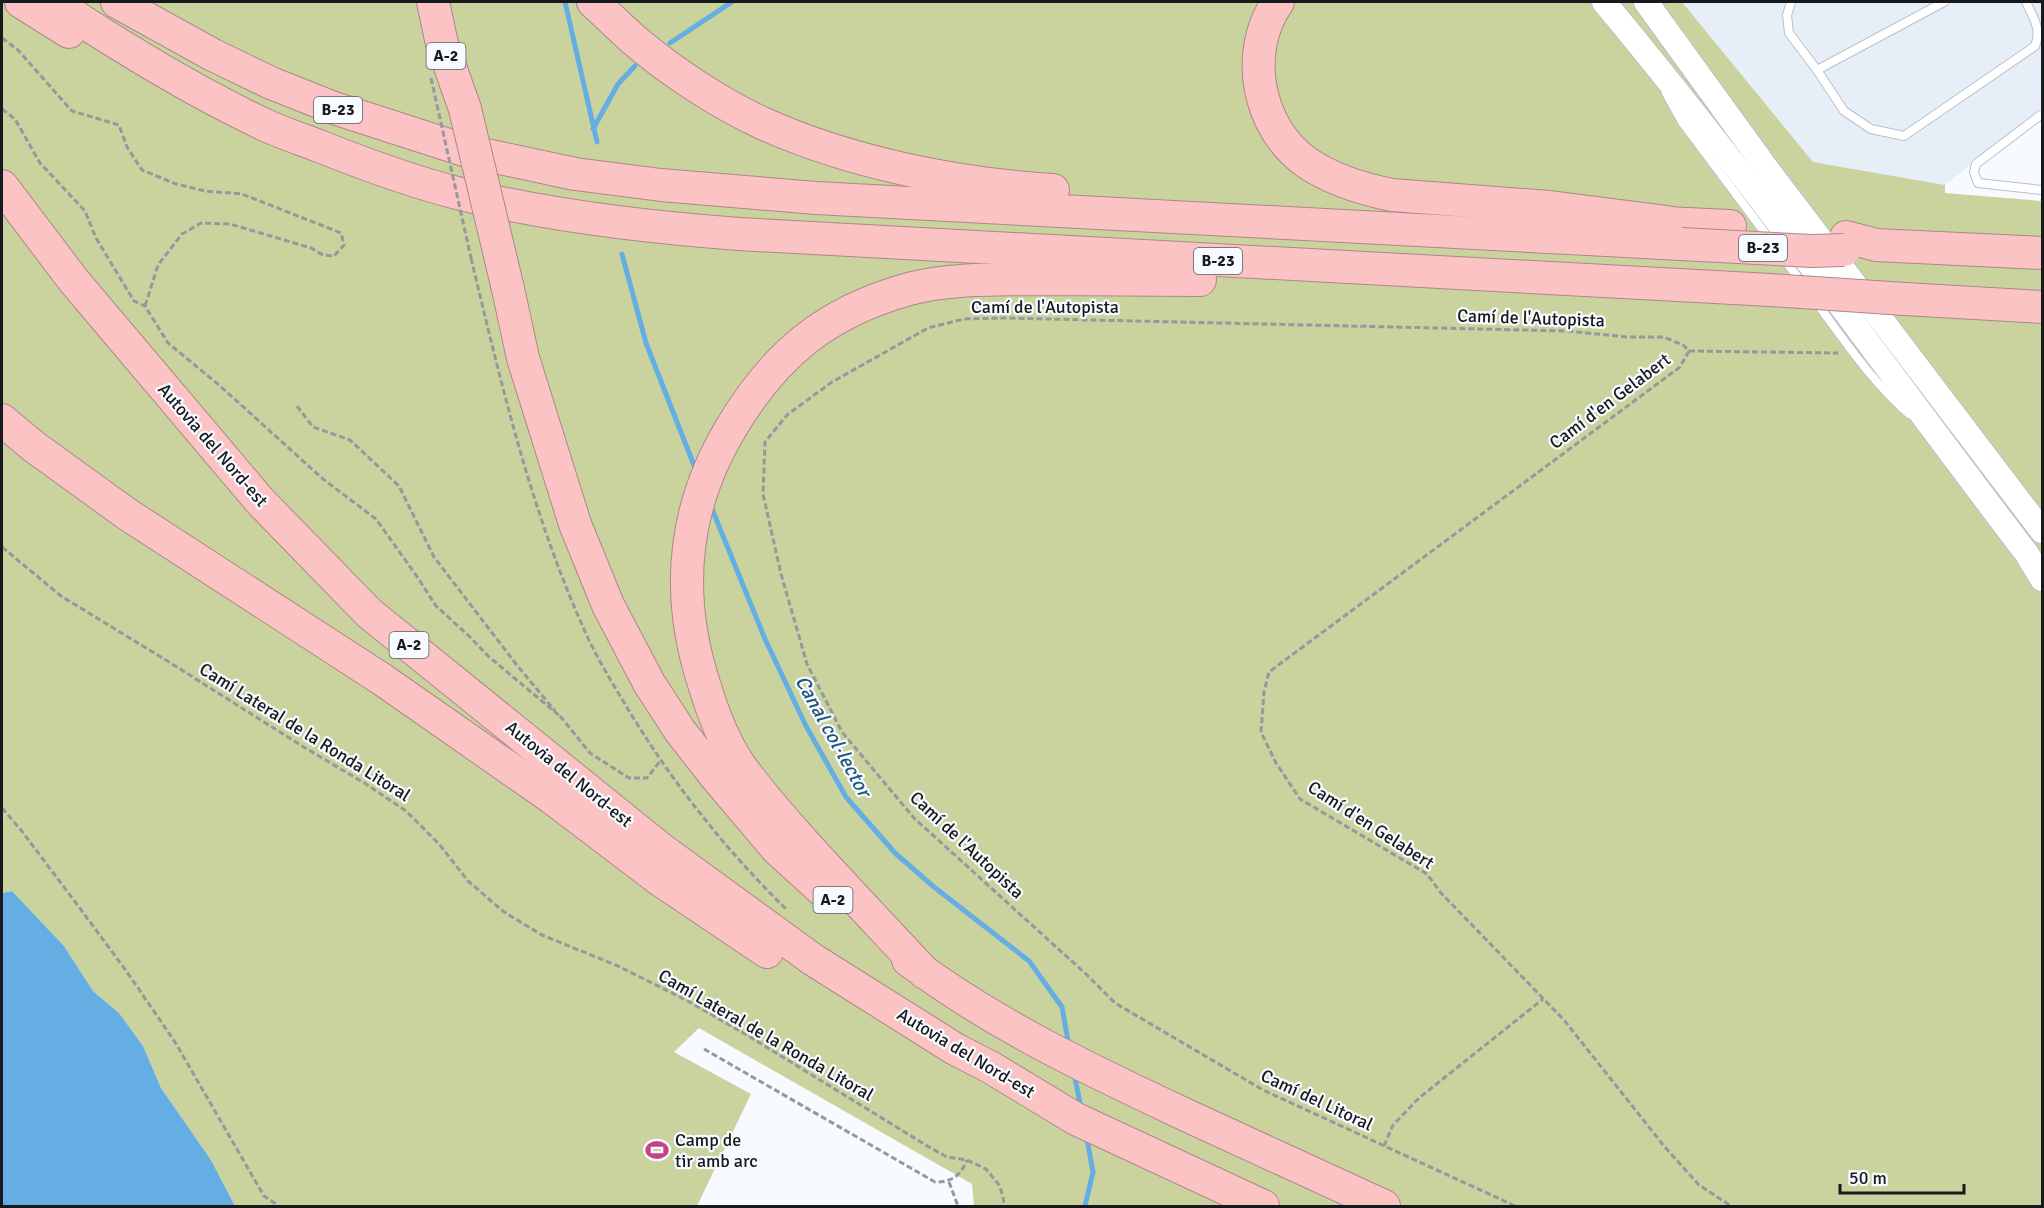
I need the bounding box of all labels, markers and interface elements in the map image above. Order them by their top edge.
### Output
road number: A-2 [426,43,466,69]
road number: B-23 [314,97,362,123]
road number: B-23 [1739,235,1787,261]
road number: B-23 [1194,248,1242,274]
street label: Camí de l'Autopista [971,296,1119,318]
street label: Camí de l'Autopista [1457,304,1605,332]
street label: Camí d'en Gelabert [1545,348,1675,454]
street label: Autovia del Nord-est [153,379,273,511]
road number: A-2 [390,632,428,658]
street label: Camí Lateral de la Ronda Litoral [195,658,415,806]
water label: Canal col·lector [789,671,878,803]
street label: Autovia del Nord-est [501,716,637,832]
street label: Camí d'en Gelabert [1304,776,1438,874]
street label: Camí de l'Autopista [905,787,1029,903]
road number: A-2 [814,887,852,913]
street label: Camí Lateral de la Ronda Litoral [655,964,877,1106]
street label: Autovia del Nord-est [893,1003,1039,1103]
street label: Camí del Litoral [1257,1064,1377,1136]
place label: Camp de tir amb arc [675,1129,758,1172]
sports icon: Camp de tir amb arc [644,1137,670,1163]
scale bar [1840,1157,1964,1195]
text: 50 m [1849,1167,1887,1189]

